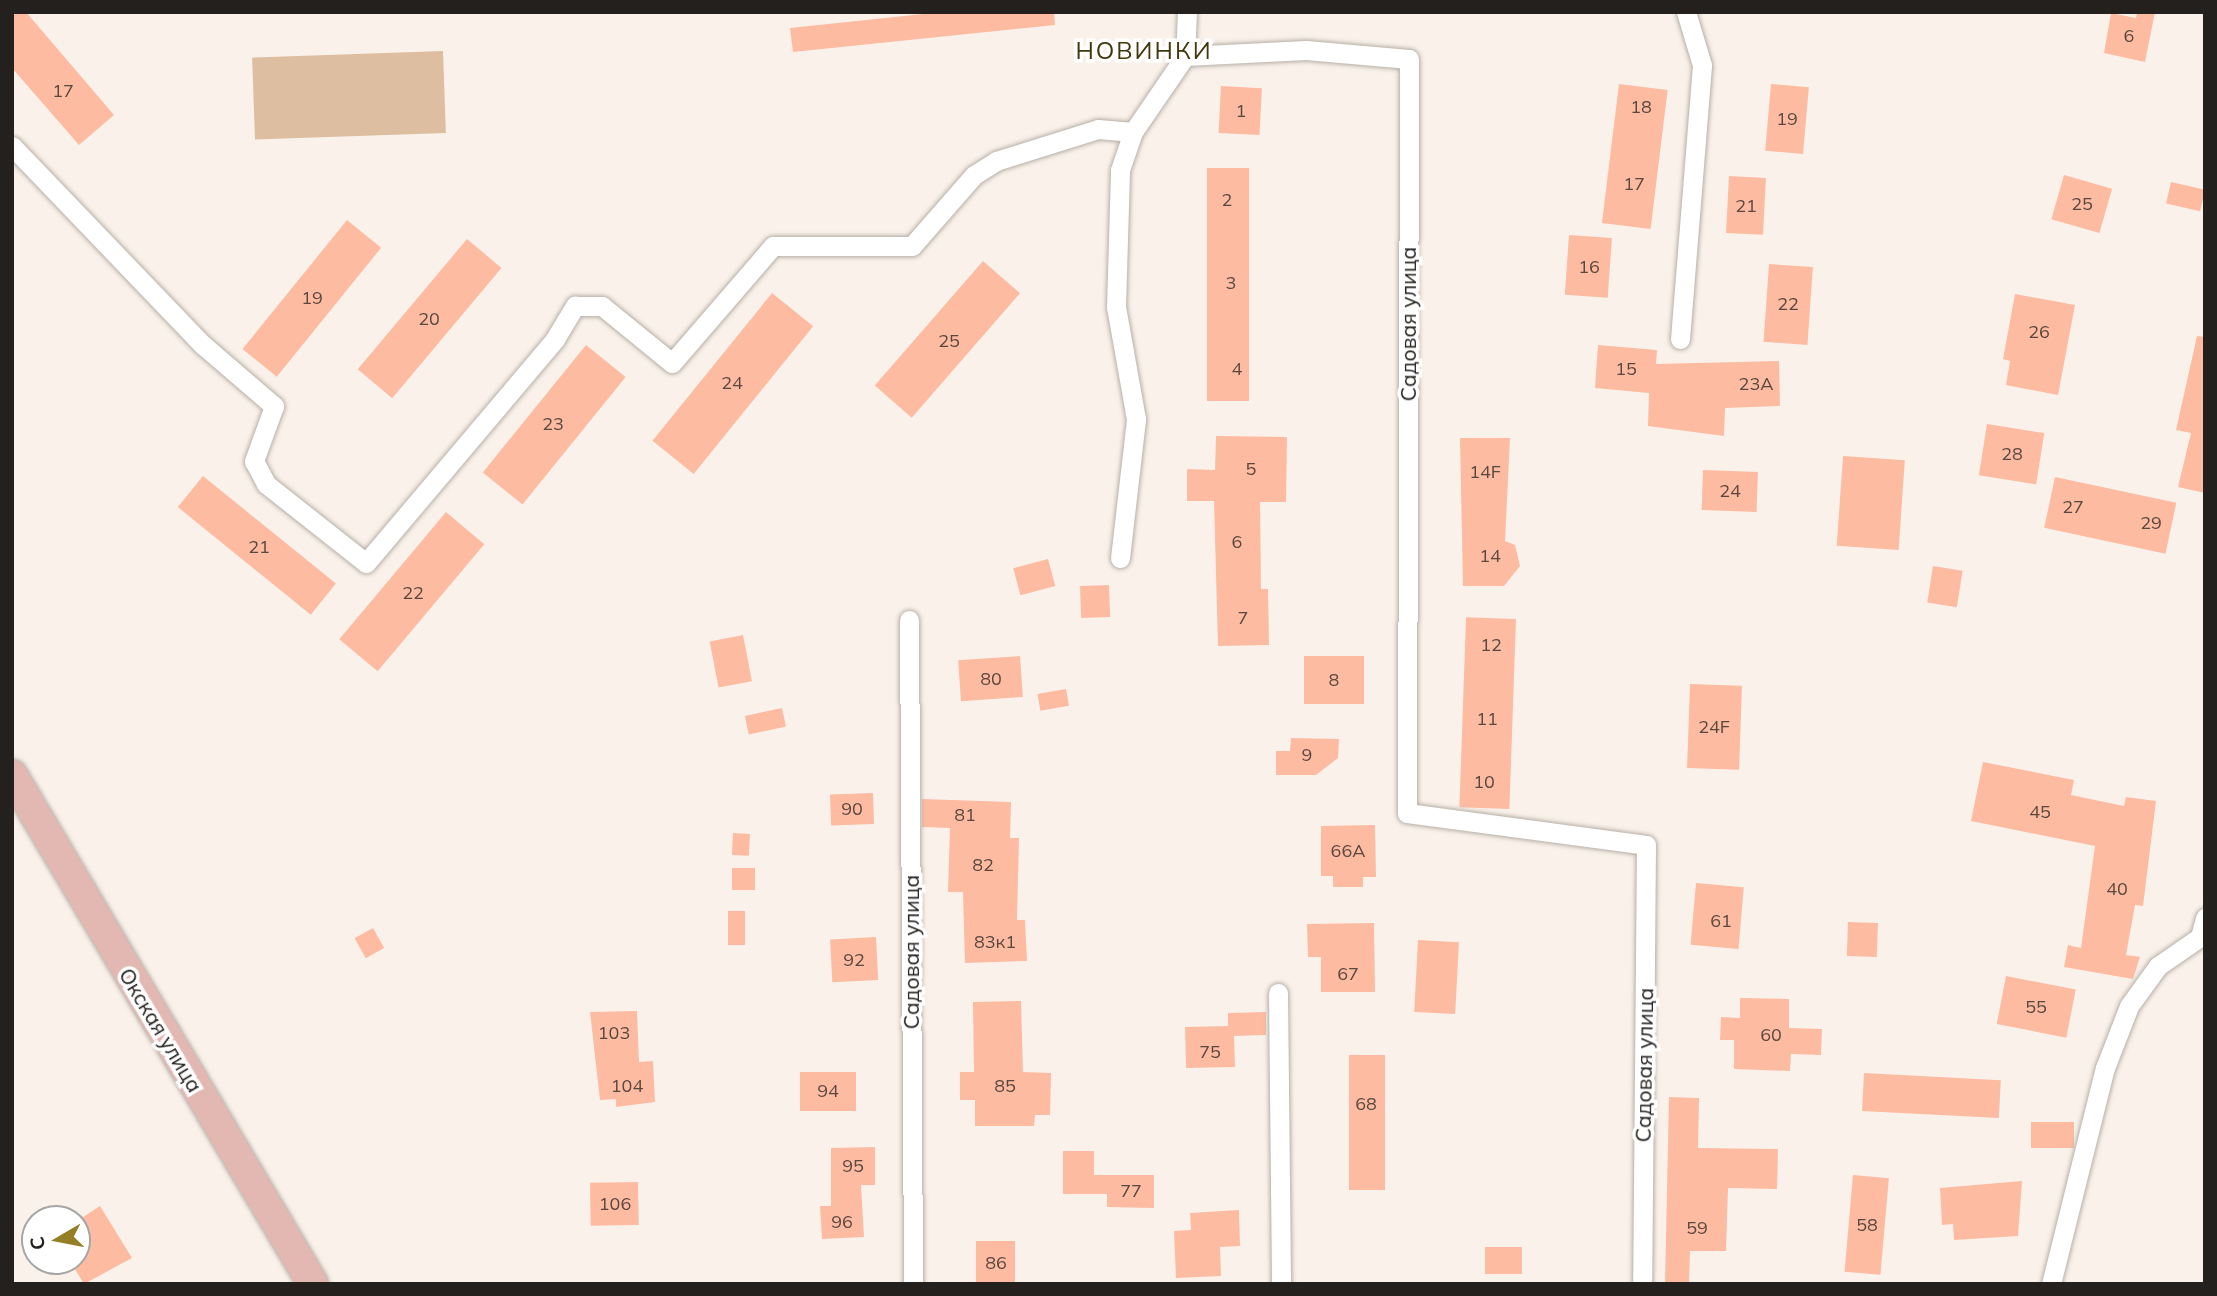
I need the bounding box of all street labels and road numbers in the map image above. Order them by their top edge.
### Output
street label: Садовая улица [1395,247,1421,401]
street label: Садовая улица [898,875,924,1029]
street label: Окская улица [114,963,208,1097]
street label: Садовая улица [1630,987,1658,1143]

